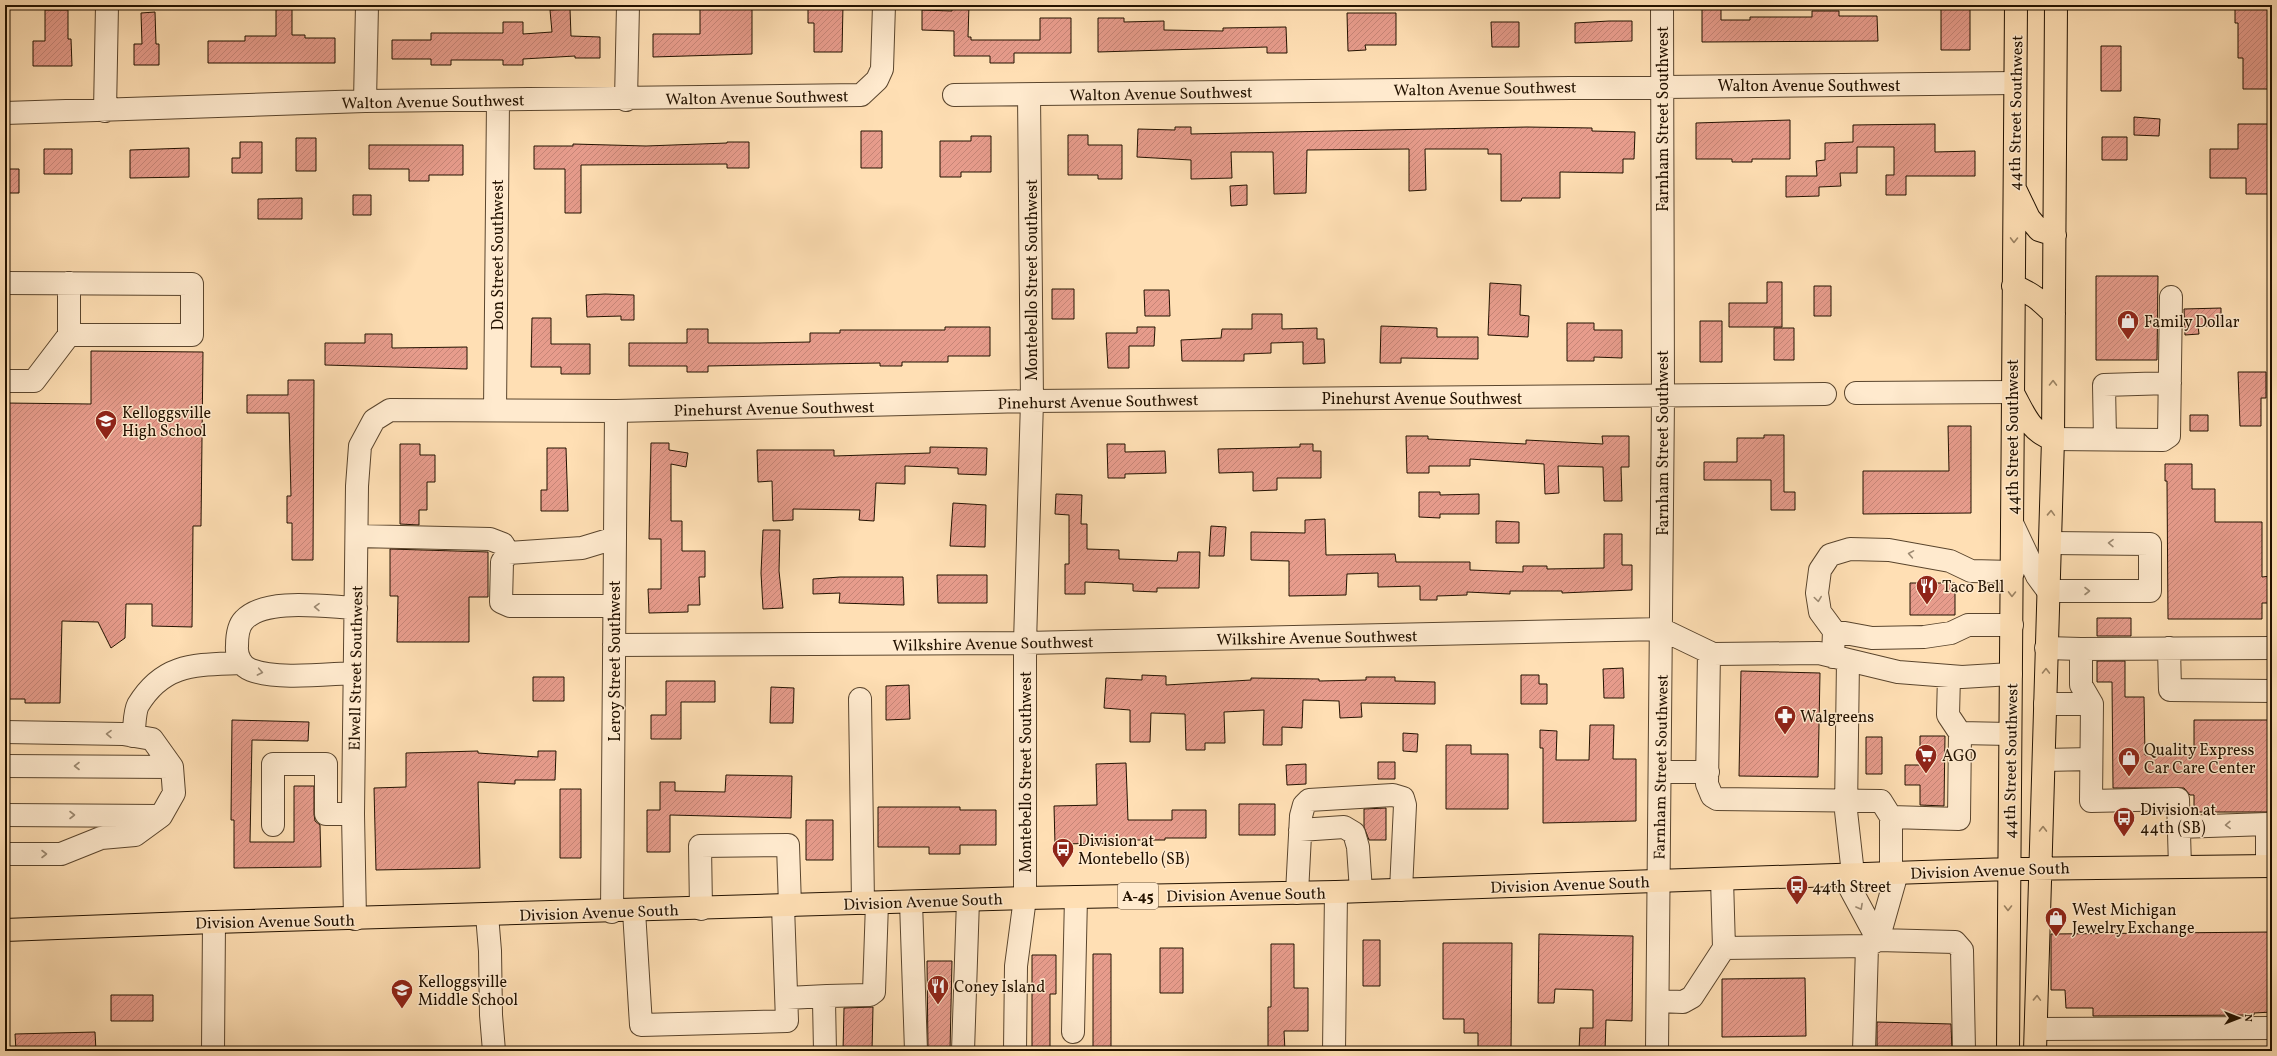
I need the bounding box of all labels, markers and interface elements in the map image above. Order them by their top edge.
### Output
street label: Farnham Street Southwest [1653,26,1675,212]
street label: 44th Street Southwest [2005,35,2029,191]
street label: Walton Avenue Southwest [1717,76,1901,98]
street label: Walton Avenue Southwest [1393,77,1577,103]
street label: Walton Avenue Southwest [1069,82,1253,108]
street label: Walton Avenue Southwest [665,86,849,112]
street label: Walton Avenue Southwest [341,90,525,116]
street label: Don Street Southwest [488,179,510,331]
street label: Montebello Street Southwest [1022,179,1044,381]
one-way arrow [2010,237,2018,243]
shop icon: Family Dollar [2115,308,2141,341]
place label: Family Dollar [2144,312,2240,334]
street label: Farnham Street Southwest [1653,350,1675,536]
street label: 44th Street Southwest [2003,359,2025,515]
one-way arrow [2049,380,2058,386]
street label: Pinehurst Avenue Southwest [1322,389,1523,411]
street label: Pinehurst Avenue Southwest [997,390,1199,416]
street label: Pinehurst Avenue Southwest [673,397,875,423]
place label: Kelloggsville High School [122,403,211,443]
school or university icon: Kelloggsville High School [93,408,119,441]
one-way arrow [2046,510,2055,516]
one-way arrow [2108,539,2114,547]
one-way arrow [1908,550,1914,559]
restaurant icon: Taco Bell [1914,573,1940,606]
place label: Taco Bell [1942,577,2005,599]
street label: Leroy Street Southwest [605,580,627,742]
street label: Elwell Street Southwest [345,585,369,751]
one-way arrow [2084,587,2090,595]
one-way arrow [2008,591,2016,597]
one-way arrow [1813,596,1822,602]
one-way arrow [314,603,320,611]
street label: Wilkshire Avenue Southwest [1216,626,1418,652]
street label: Wilkshire Avenue Southwest [892,632,1094,658]
one-way arrow [257,667,263,676]
one-way arrow [2042,668,2050,674]
street label: Montebello Street Southwest [1016,671,1038,873]
street label: Farnham Street Southwest [1649,674,1675,860]
street label: 44th Street Southwest [2000,683,2024,839]
pharmacy icon: Walgreens [1772,703,1798,736]
place label: Walgreens [1800,707,1874,729]
one-way arrow [106,729,112,738]
place label: Quality Express Car Care Center [2144,740,2256,780]
supermarket icon: AGO [1913,742,1939,775]
shop icon: Quality Express Car Care Center [2116,745,2142,778]
place label: AGO [1942,746,1977,768]
one-way arrow [74,762,80,770]
place label: Division at 44th (SB) [2140,800,2216,840]
bus stop icon: Division at 44th (SB) [2111,805,2137,838]
one-way arrow [69,811,75,819]
one-way arrow [2225,821,2231,830]
one-way arrow [2039,826,2047,832]
place label: Division at Montebello (SB) [1078,831,1190,871]
bus stop icon: Division at Montebello (SB) [1050,836,1076,869]
one-way arrow [41,850,47,858]
street label: Division Avenue South [1910,858,2070,886]
street label: Division Avenue South [1490,872,1650,900]
bus stop icon: 44th Street [1784,873,1810,906]
place label: 44th Street [1812,877,1892,899]
road number: A-45 [1118,883,1158,909]
street label: Division Avenue South [1166,884,1326,908]
street label: Division Avenue South [843,889,1003,917]
street label: Division Avenue South [519,900,679,928]
place label: West Michigan Jewelry Exchange [2072,900,2195,940]
one-way arrow [1856,903,1863,910]
one-way arrow [2004,905,2013,911]
shop icon: West Michigan Jewelry Exchange [2043,905,2069,938]
street label: Division Avenue South [195,911,355,935]
place label: Kelloggsville Middle School [418,972,518,1012]
restaurant icon: Coney Island [925,973,951,1006]
school or university icon: Kelloggsville Middle School [389,977,415,1010]
place label: Coney Island [954,977,1045,999]
one-way arrow [2033,995,2041,1001]
north arrow [2219,998,2259,1038]
text: N [2240,1014,2255,1022]

